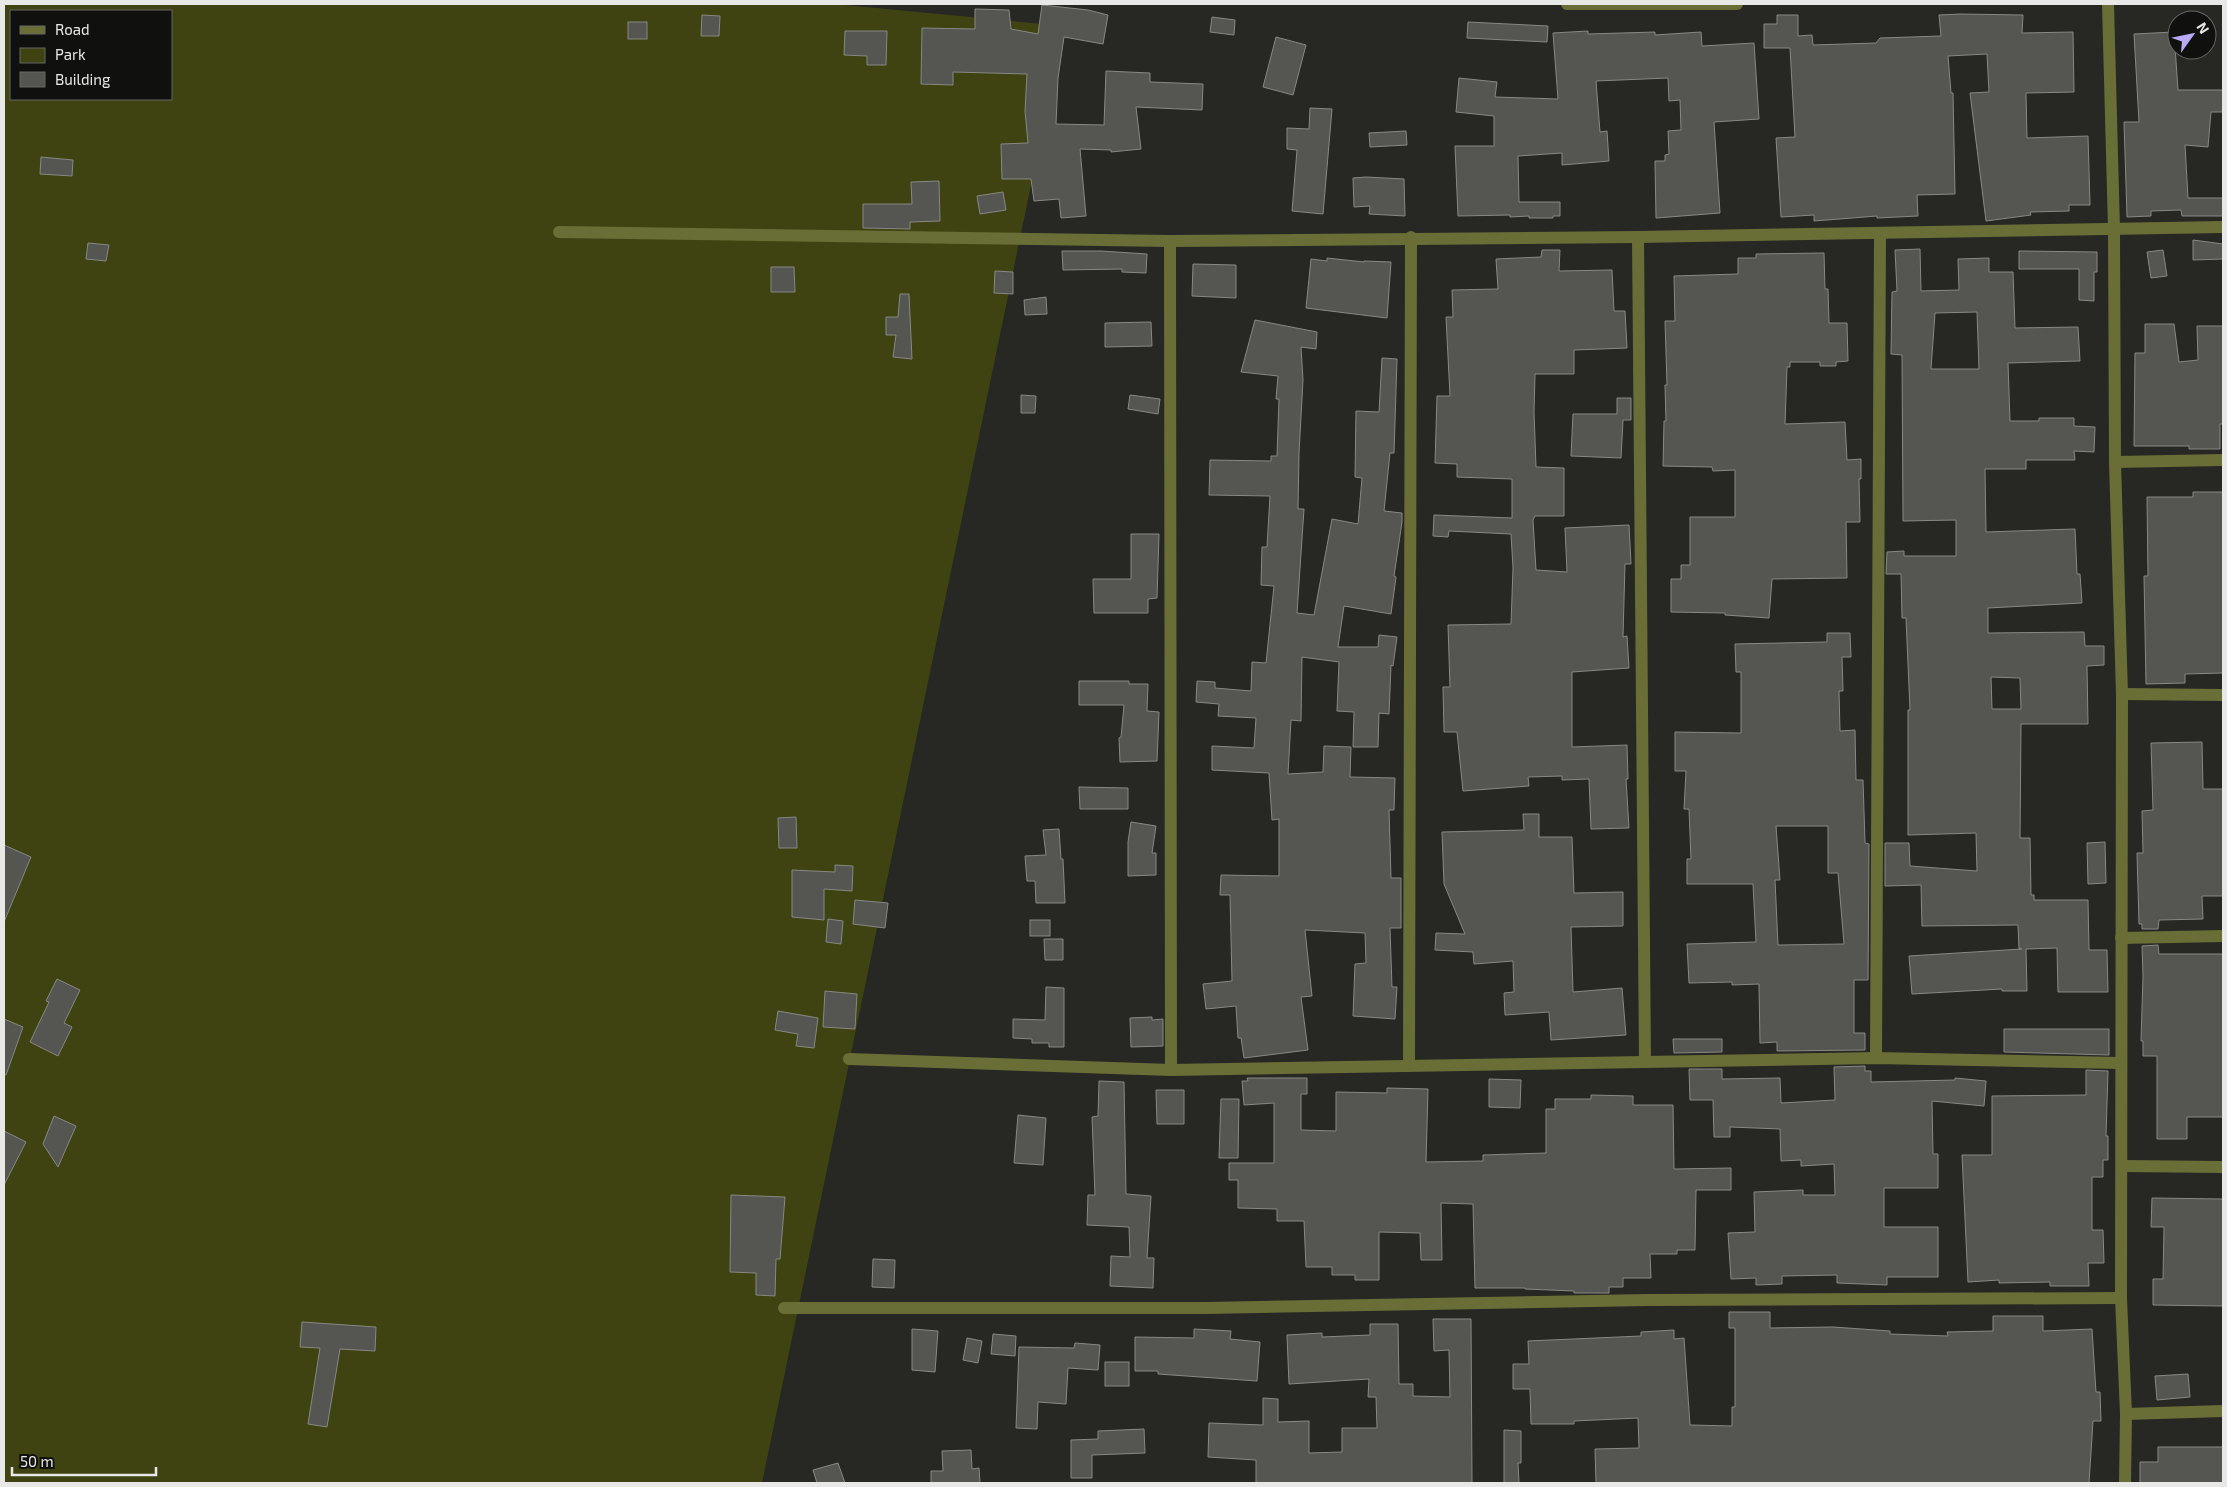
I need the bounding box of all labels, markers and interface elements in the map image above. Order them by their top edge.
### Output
legend [10,10,172,100]
north arrow [2167,10,2217,60]
text: N [2193,19,2213,37]
text: Road [55,20,90,38]
text: Park [55,45,86,63]
text: Building [55,70,111,88]
scale bar [12,1444,156,1476]
text: 50 m [20,1452,54,1470]

